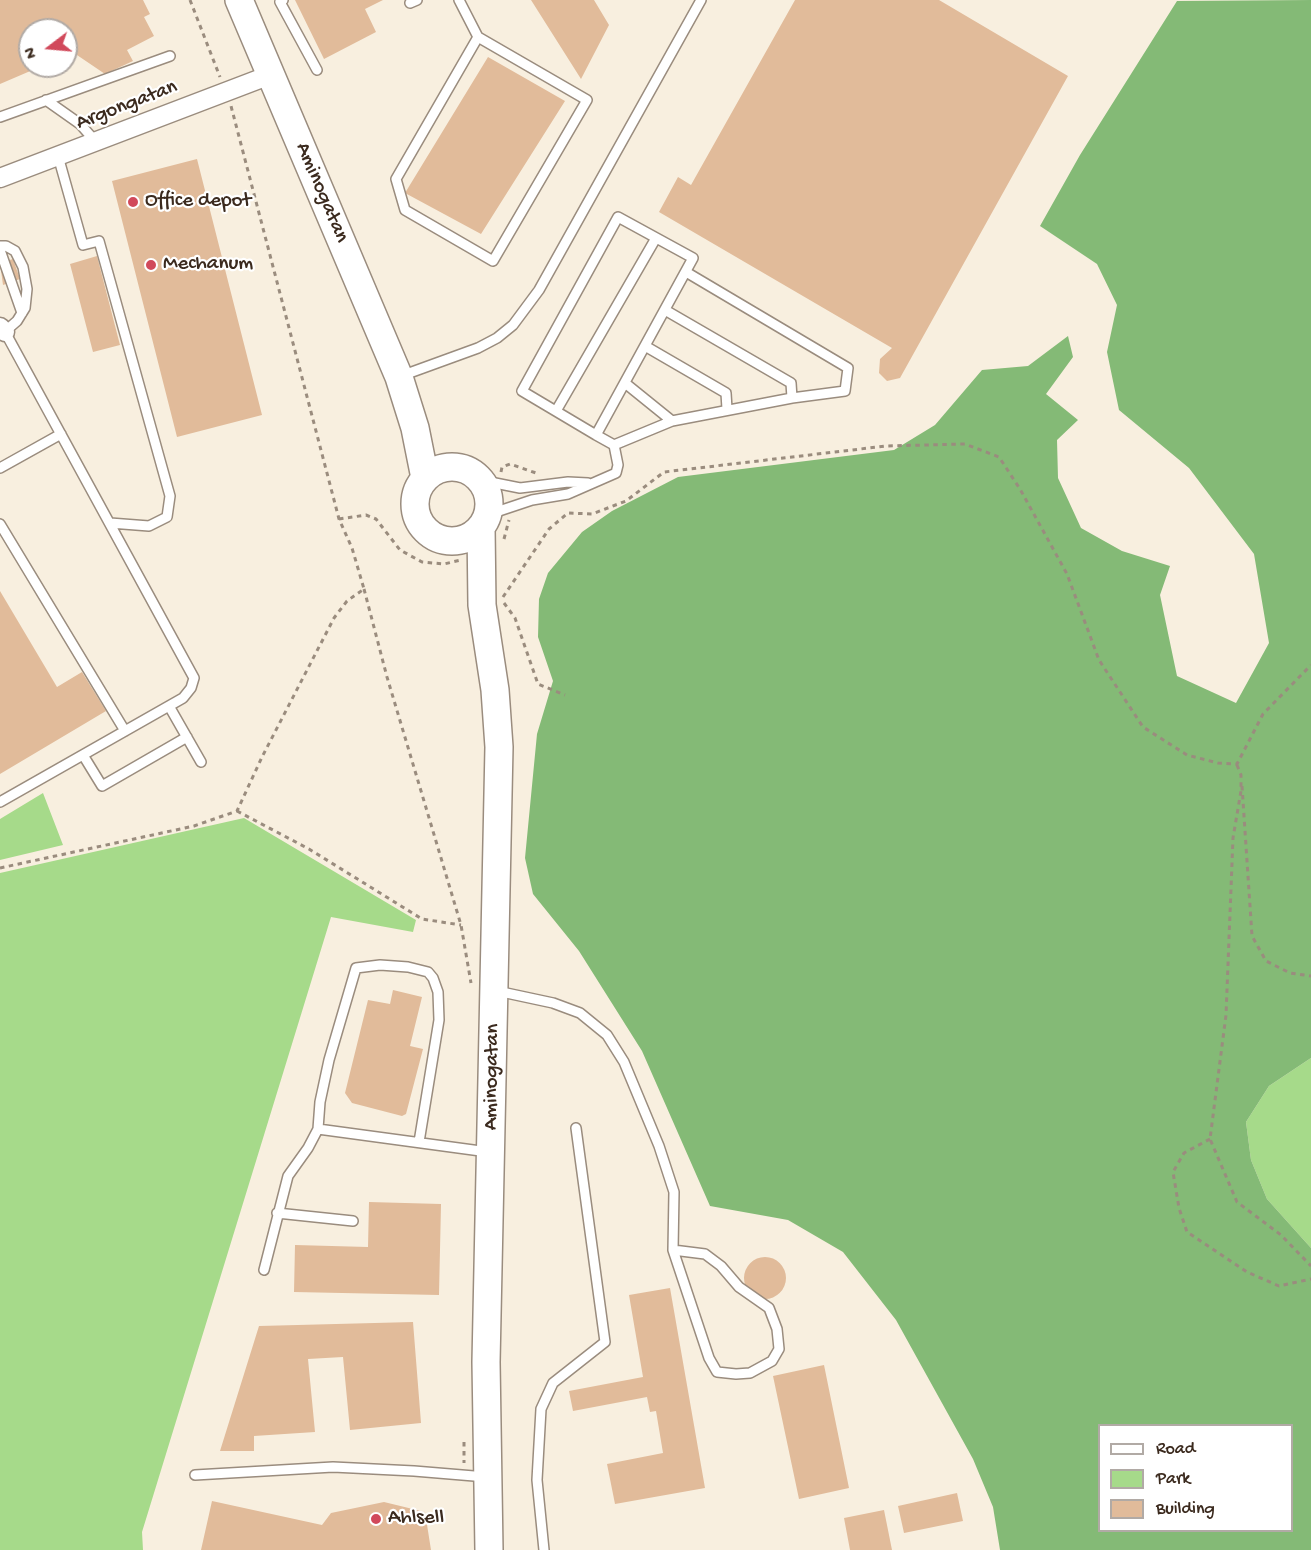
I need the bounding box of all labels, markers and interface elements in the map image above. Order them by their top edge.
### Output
north arrow [18,18,78,78]
text: N [22,45,43,60]
street label: Argongatan [73,75,181,137]
street label: Aminogatan [289,139,353,247]
place label: Office depot [145,189,251,215]
marker: Office depot [126,195,140,209]
place label: Mechanum [163,252,253,278]
marker: Mechanum [144,258,158,272]
street label: Aminogatan [479,1024,507,1130]
legend [1098,1424,1293,1532]
text: Road [1156,1439,1195,1460]
text: Park [1156,1469,1190,1490]
text: Building [1156,1499,1215,1520]
place label: Ahlsell [388,1506,444,1532]
marker: Ahlsell [369,1512,383,1526]

